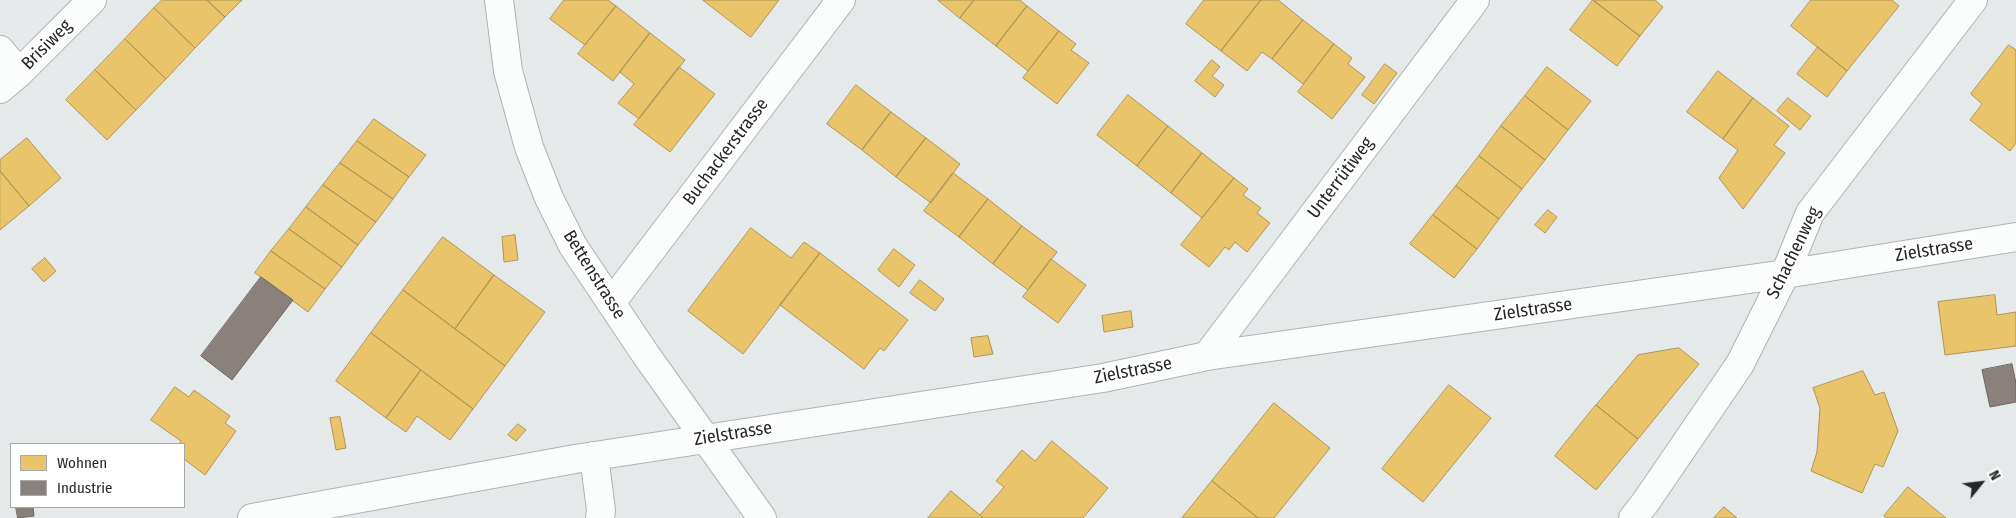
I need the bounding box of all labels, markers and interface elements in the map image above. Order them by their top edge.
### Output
street label: Brisiweg [17,15,77,75]
street label: Buchackerstrasse [679,94,773,210]
street label: Unterrütiweg [1303,133,1379,223]
street label: Schachenweg [1762,203,1826,303]
street label: Bettenstrasse [558,227,630,323]
street label: Zielstrasse [1893,233,1975,267]
street label: Zielstrasse [1493,294,1573,326]
street label: Zielstrasse [1092,353,1174,389]
street label: Zielstrasse [692,417,774,451]
legend [10,443,185,508]
text: Wohnen [57,454,107,472]
north arrow [1956,458,2006,508]
text: N [1985,468,2004,483]
text: Industrie [57,479,112,497]

